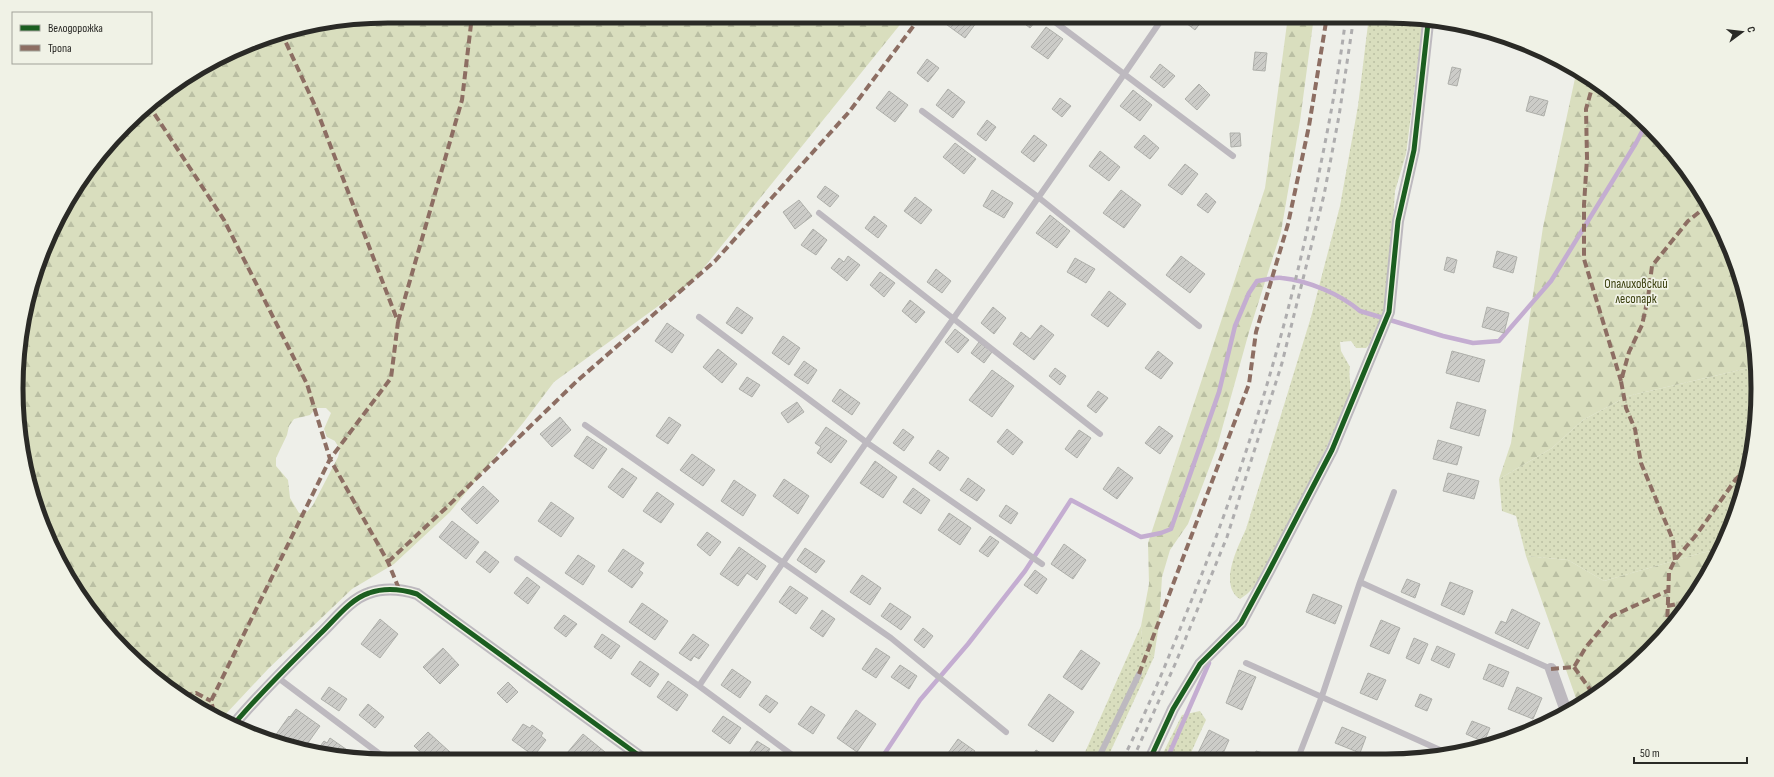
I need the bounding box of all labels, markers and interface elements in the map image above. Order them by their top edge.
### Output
legend [12,12,152,64]
north arrow [1722,12,1762,52]
text: Велодорожка [48,21,103,36]
text: С [1744,25,1758,34]
text: Тропа [48,41,72,56]
park label: Опалиховский лесопарк [1604,276,1668,307]
scale bar [1634,739,1747,765]
text: 50 m [1640,746,1660,761]

